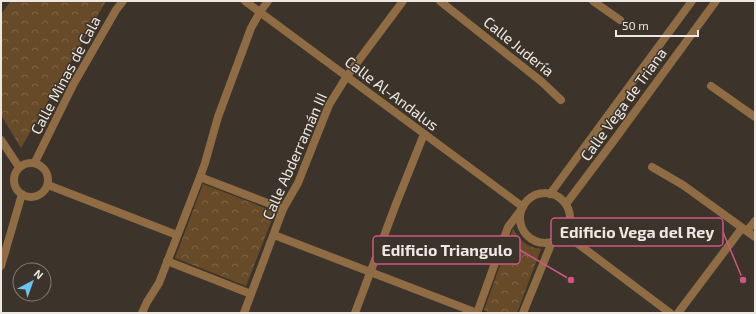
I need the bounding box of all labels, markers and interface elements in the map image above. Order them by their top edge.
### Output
street label: Calle Judería [480,12,558,80]
scale bar [616,12,698,38]
street label: Calle Minas de Cala [26,13,104,137]
text: 50 m [622,18,649,32]
street label: Calle Vega de Triana [576,44,670,164]
street label: Calle Al-Andalus [342,52,442,134]
street label: Calle Abderramán III [258,90,330,222]
callout: Edificio Vega del Rey [551,218,723,246]
text: Edificio Vega del Rey [560,222,714,242]
callout: Edificio Triangulo [373,236,520,264]
text: Edificio Triangulo [382,240,512,259]
north arrow [12,262,52,302]
text: N [32,267,46,282]

